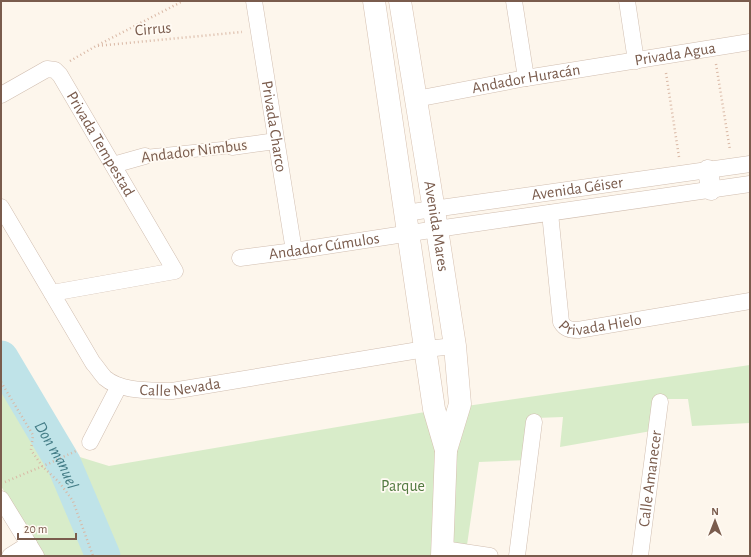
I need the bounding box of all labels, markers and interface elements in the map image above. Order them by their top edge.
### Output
street label: Cirrus [134,19,172,39]
street label: Privada Agua [633,40,717,68]
street label: Andador Huracán [471,61,581,96]
street label: Privada Charco [259,79,289,173]
street label: Privada Tempestad [64,89,137,199]
street label: Andador Nimbus [140,137,248,165]
street label: Avenida Géiser [530,174,625,203]
street label: Avenida Mares [421,180,451,273]
street label: Andador Cúmulos [268,230,381,262]
street label: Privada Hielo [555,311,643,338]
street label: Calle Nevada [139,375,221,399]
water label: Don manuel [32,418,82,491]
street label: Calle Amanecer [636,429,664,528]
park label: Parque [381,478,425,494]
north arrow [695,501,735,541]
text: N [711,506,719,517]
scale bar [18,515,76,541]
text: 20 m [24,523,47,535]

